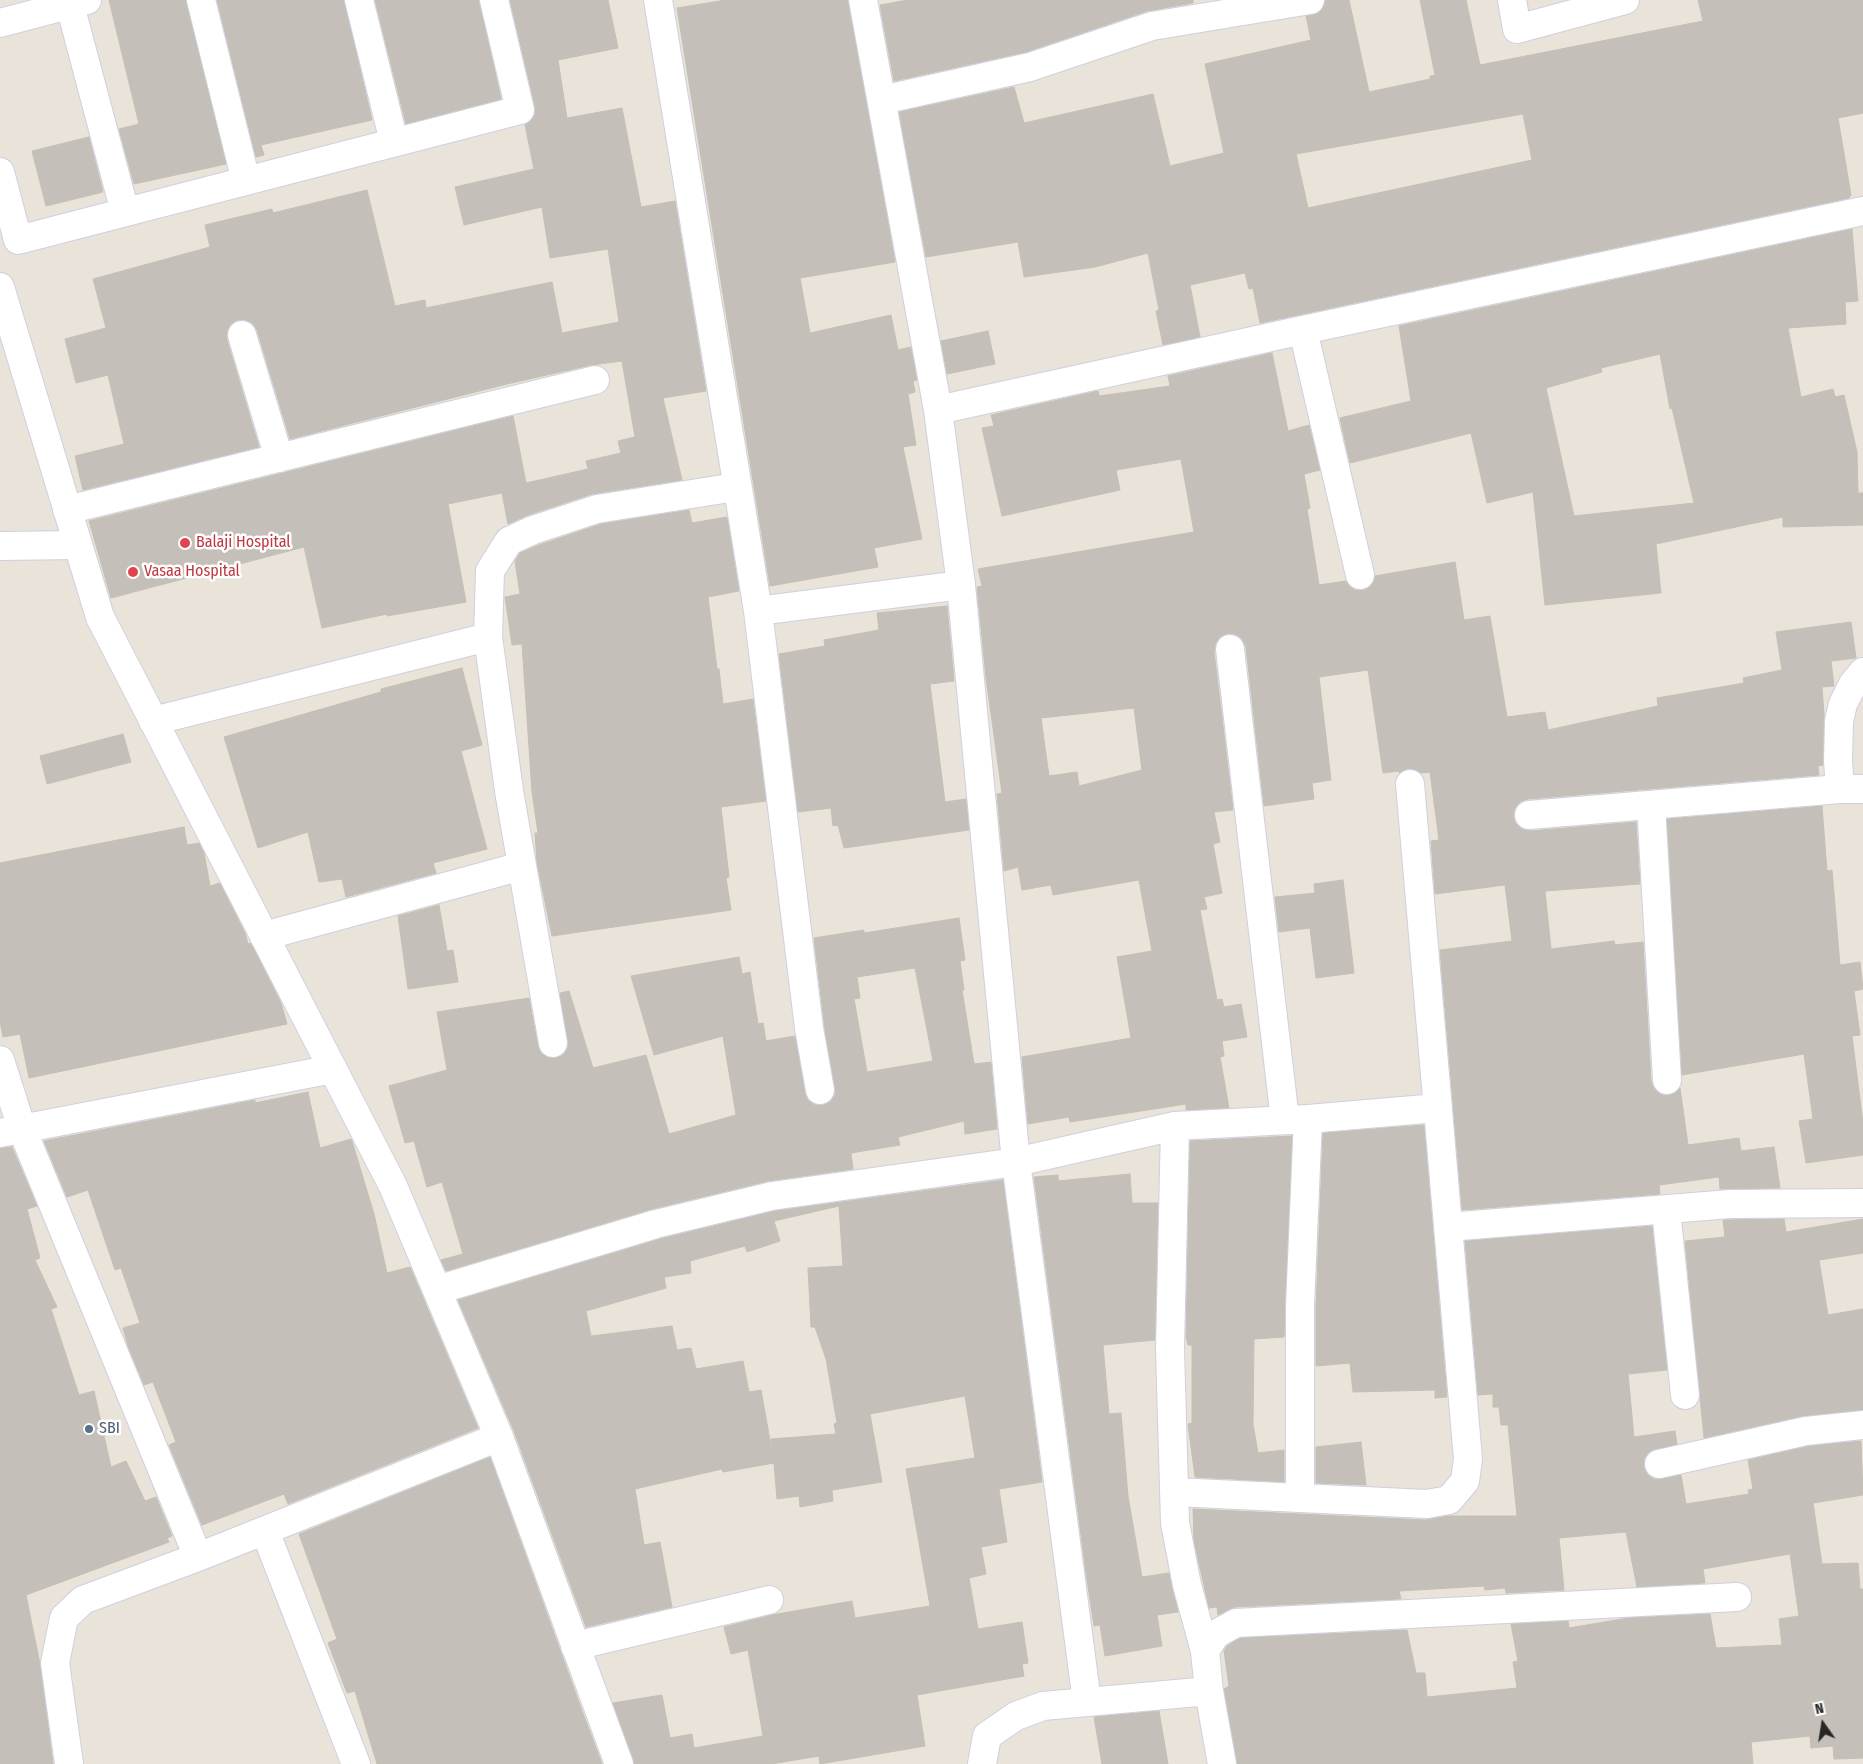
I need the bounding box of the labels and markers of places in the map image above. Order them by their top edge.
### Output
place label: Balaji Hospital [196,533,291,553]
marker: Balaji Hospital [178,536,192,550]
place label: Vasaa Hospital [144,562,240,582]
marker: Vasaa Hospital [126,565,140,579]
place label: SBI [99,1419,120,1439]
marker: SBI [83,1423,95,1435]

